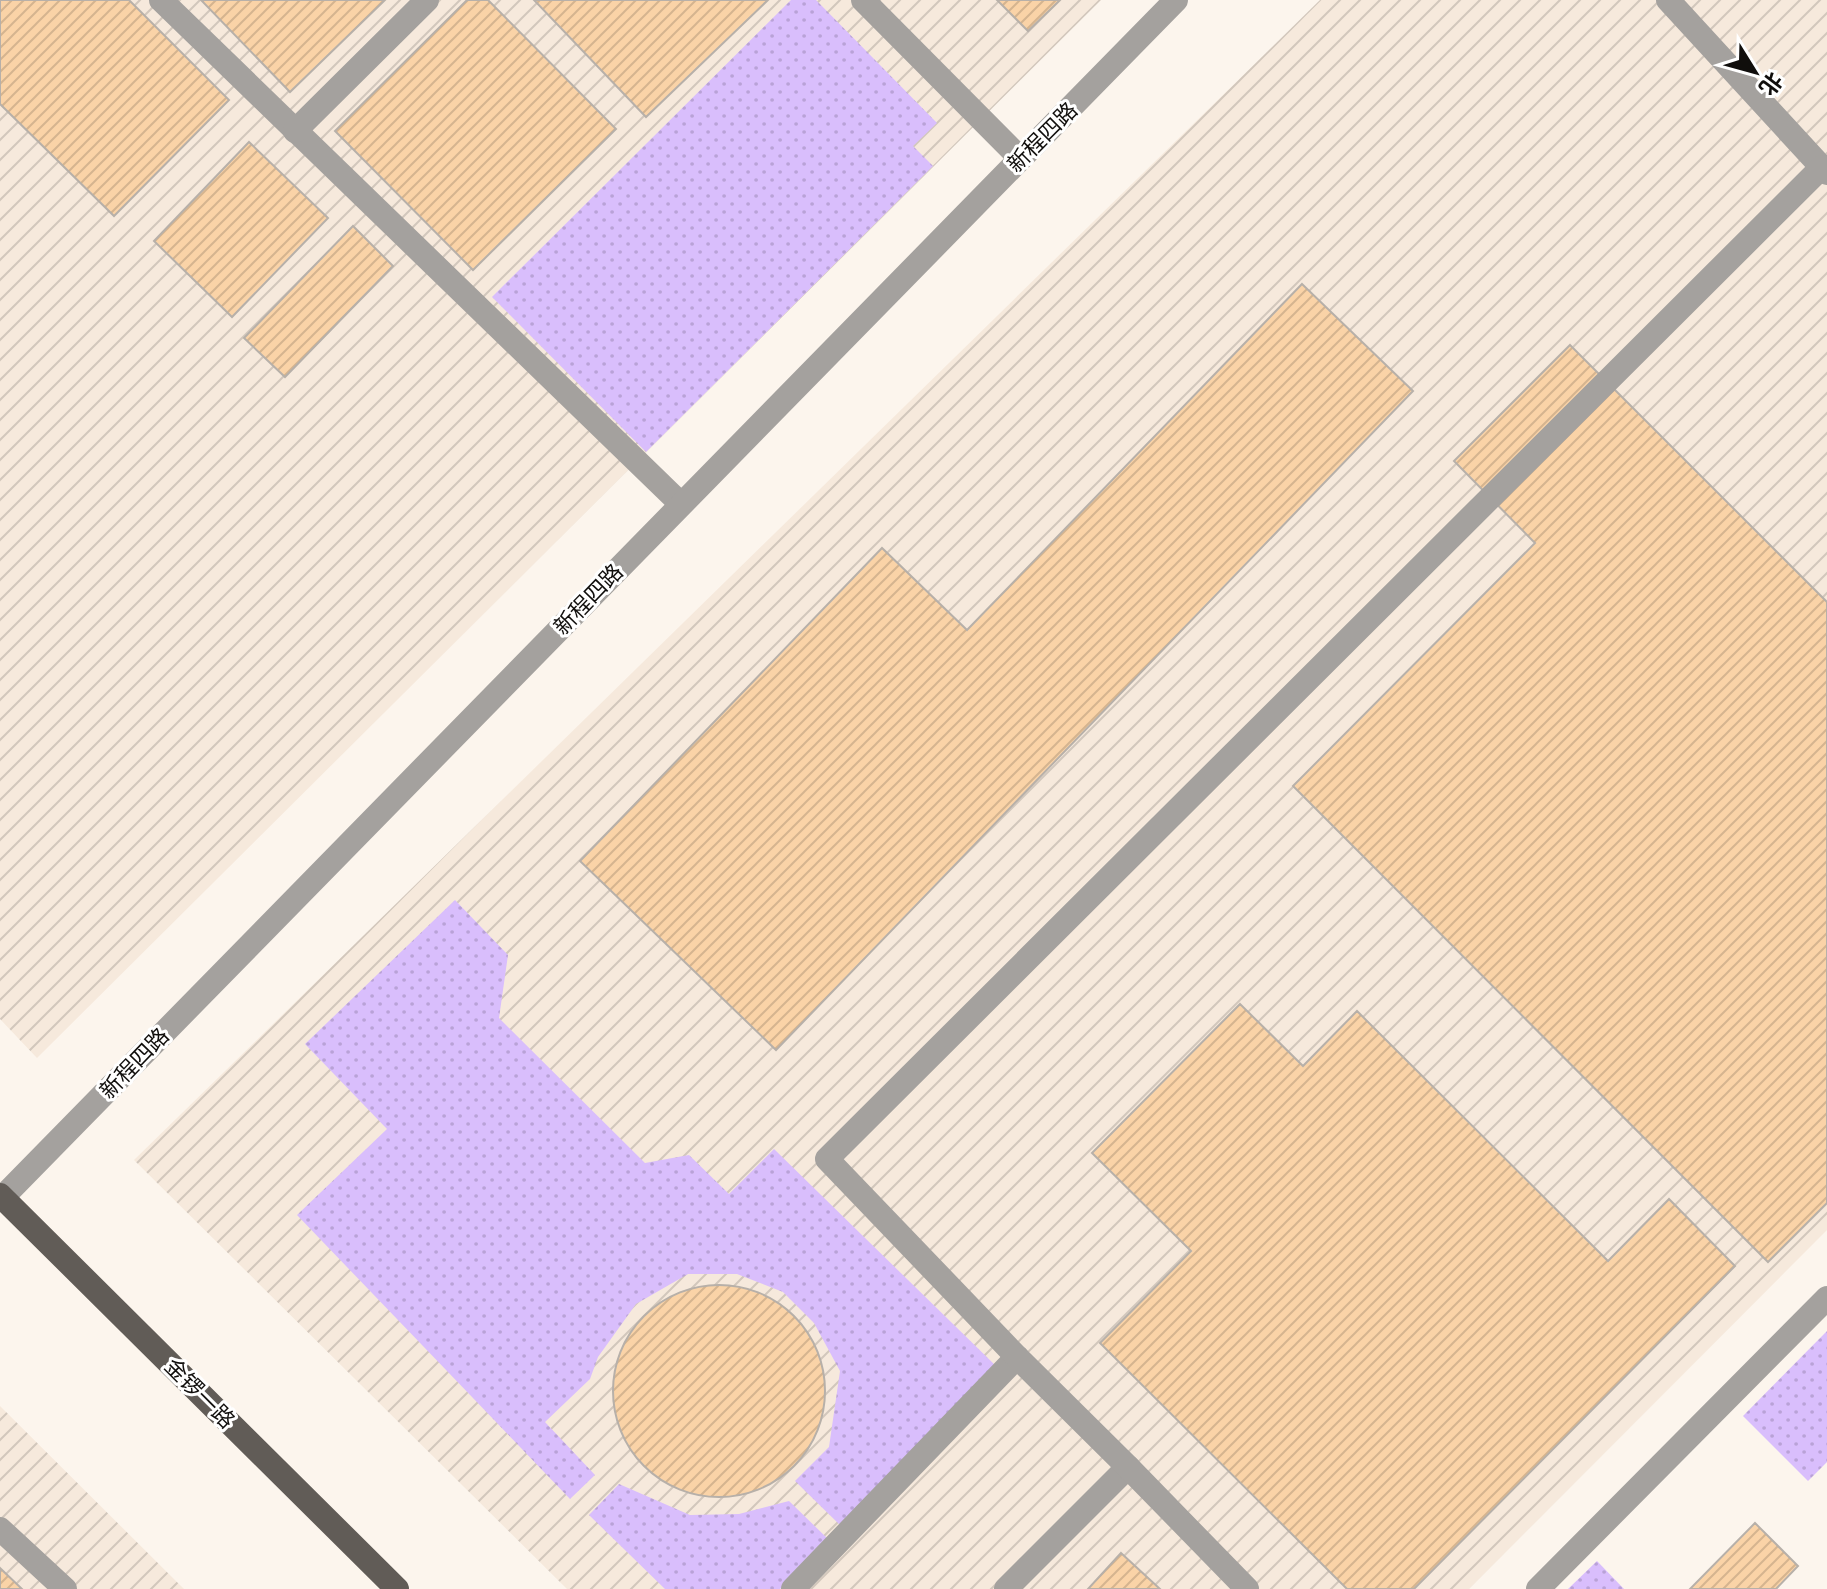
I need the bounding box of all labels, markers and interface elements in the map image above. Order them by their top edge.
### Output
north arrow [1715,32,1795,112]
text: 北 [1752,66,1790,102]
street label: 新程四路 [1000,95,1084,179]
street label: 新程四路 [547,557,629,641]
street label: 新程四路 [93,1021,175,1105]
street label: 金锣一路 [158,1351,242,1435]

